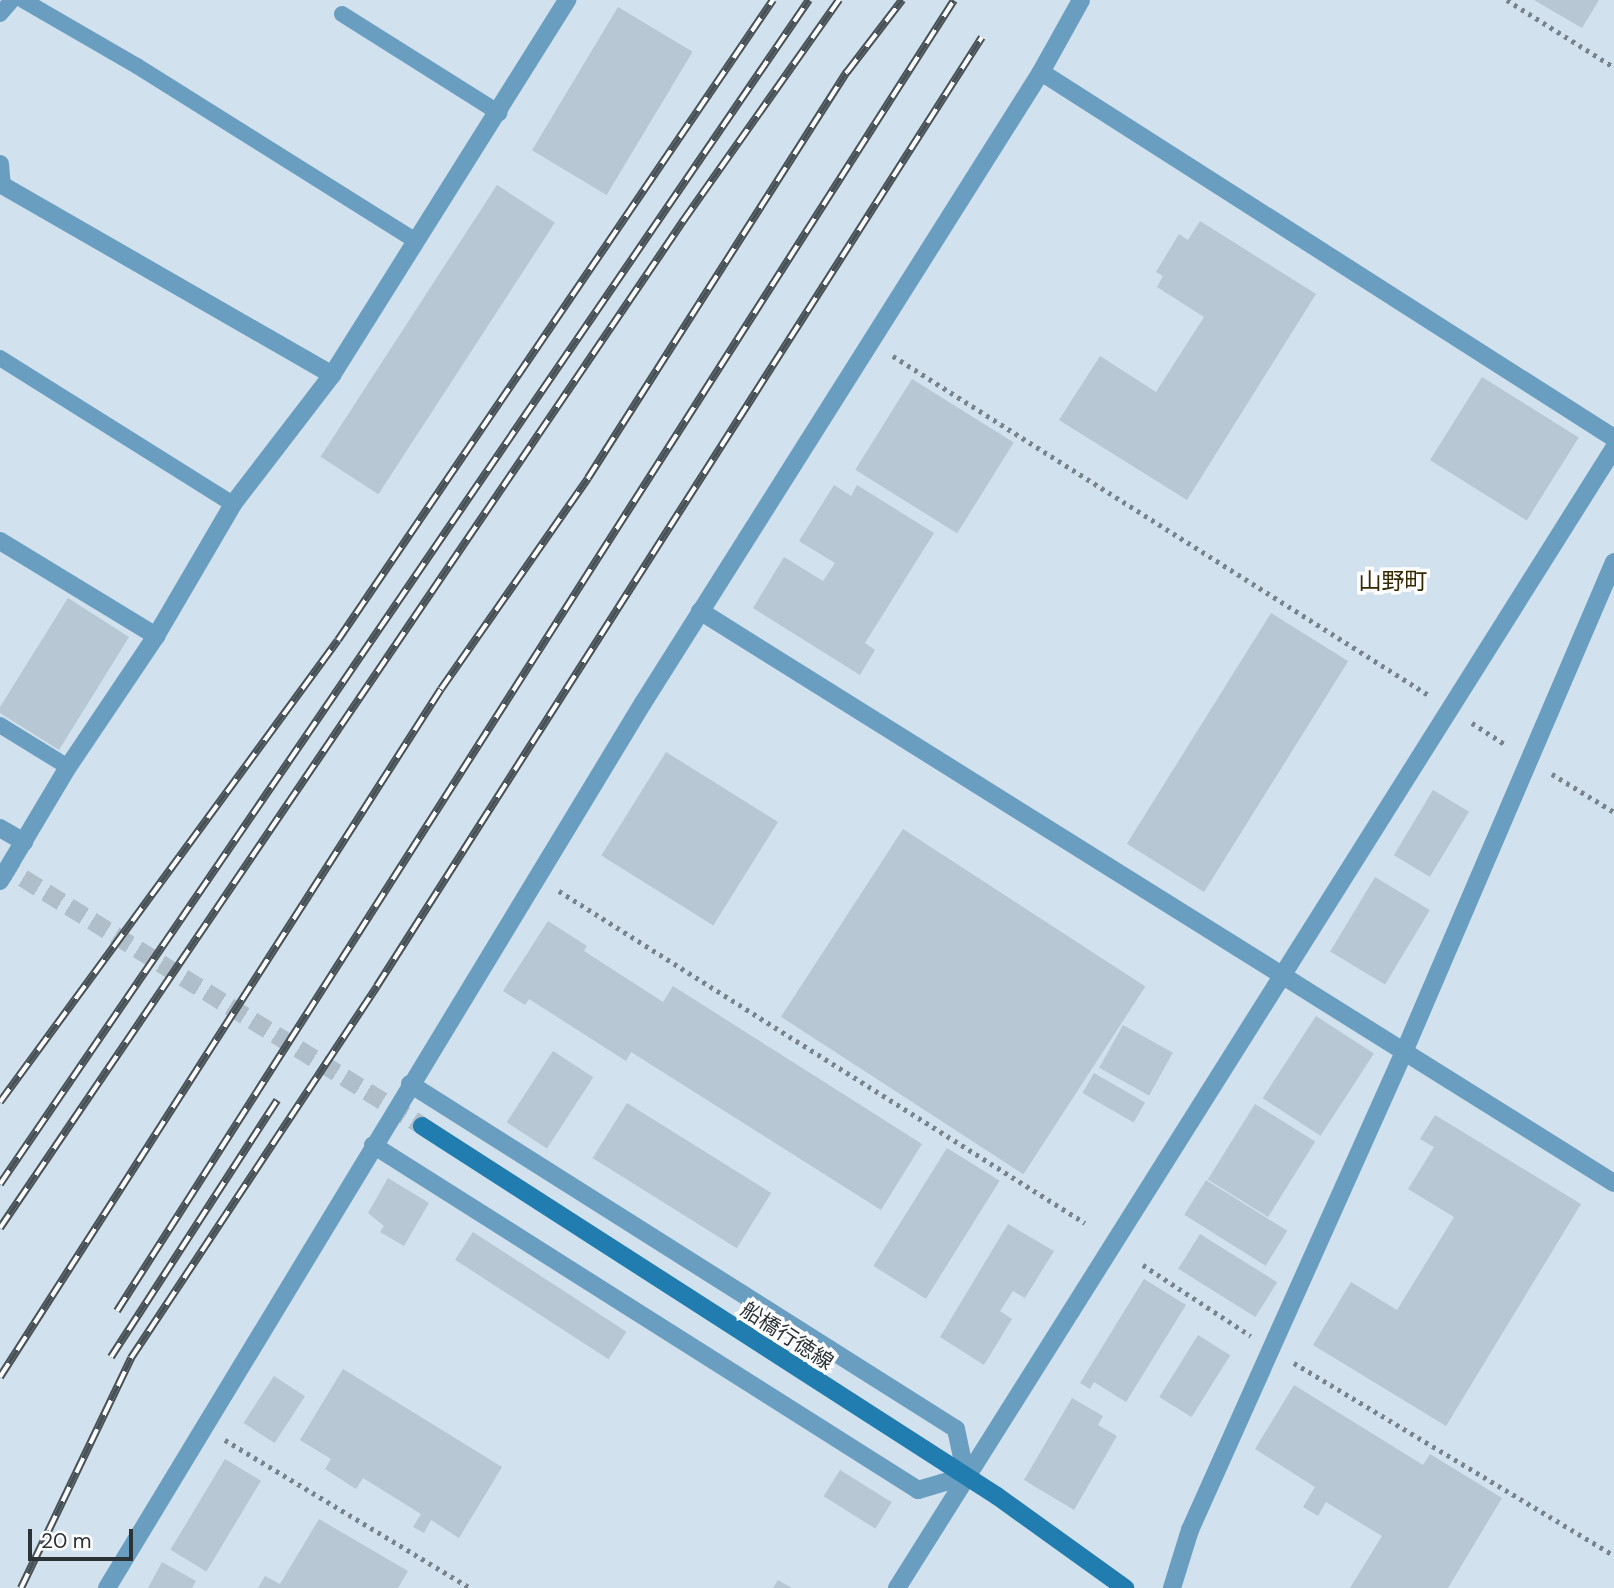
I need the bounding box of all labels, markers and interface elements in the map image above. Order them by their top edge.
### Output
district label: 山野町 [1359,567,1427,595]
street label: 船橋行徳線 [736,1297,838,1375]
scale bar [32,1514,136,1558]
text: 20 m [41,1527,92,1555]

